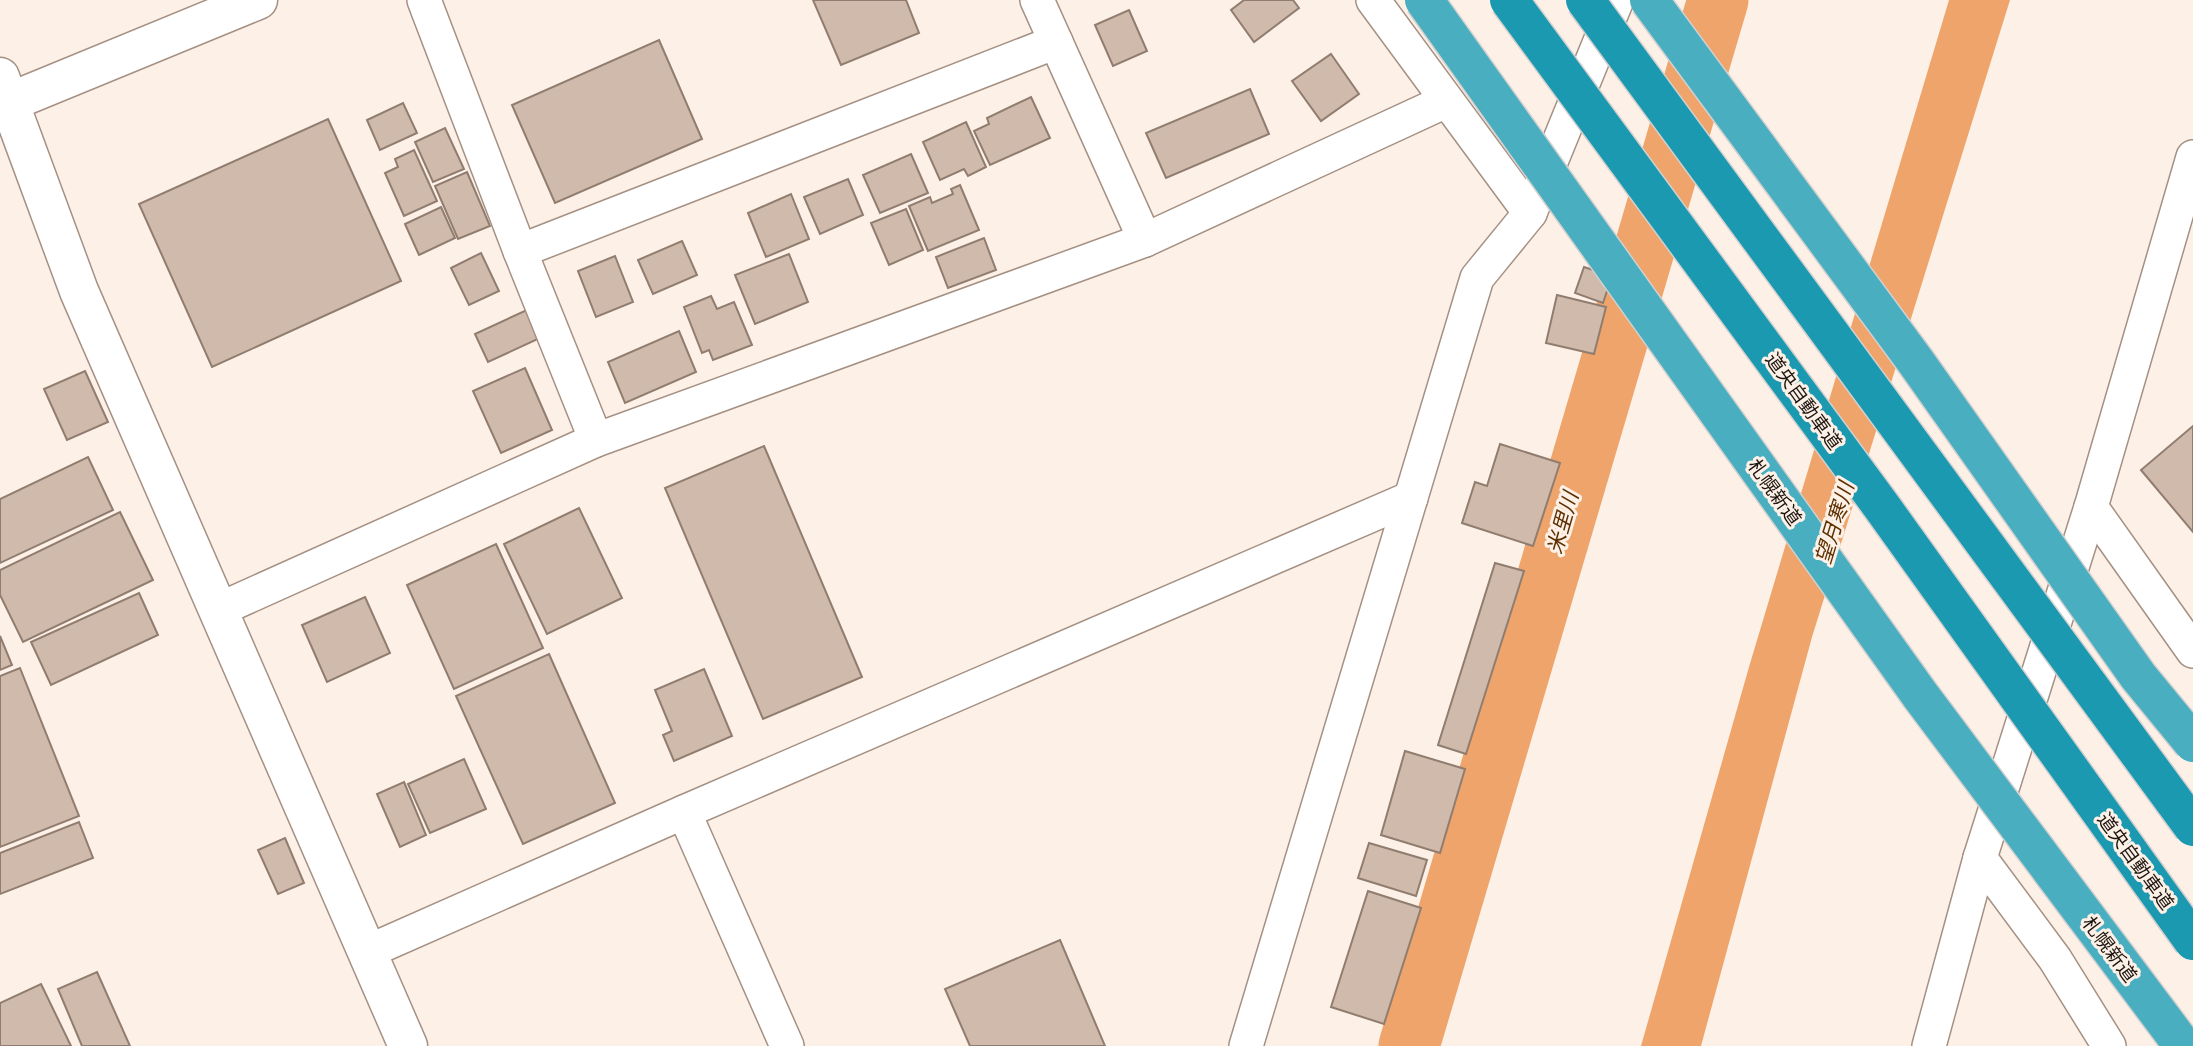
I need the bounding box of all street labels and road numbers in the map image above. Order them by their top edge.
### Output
street label: 道央自動車道 [1762,348,1847,454]
street label: 札幌新道 [1744,454,1807,529]
street label: 道央自動車道 [2094,808,2179,914]
street label: 札幌新道 [2078,911,2142,986]

